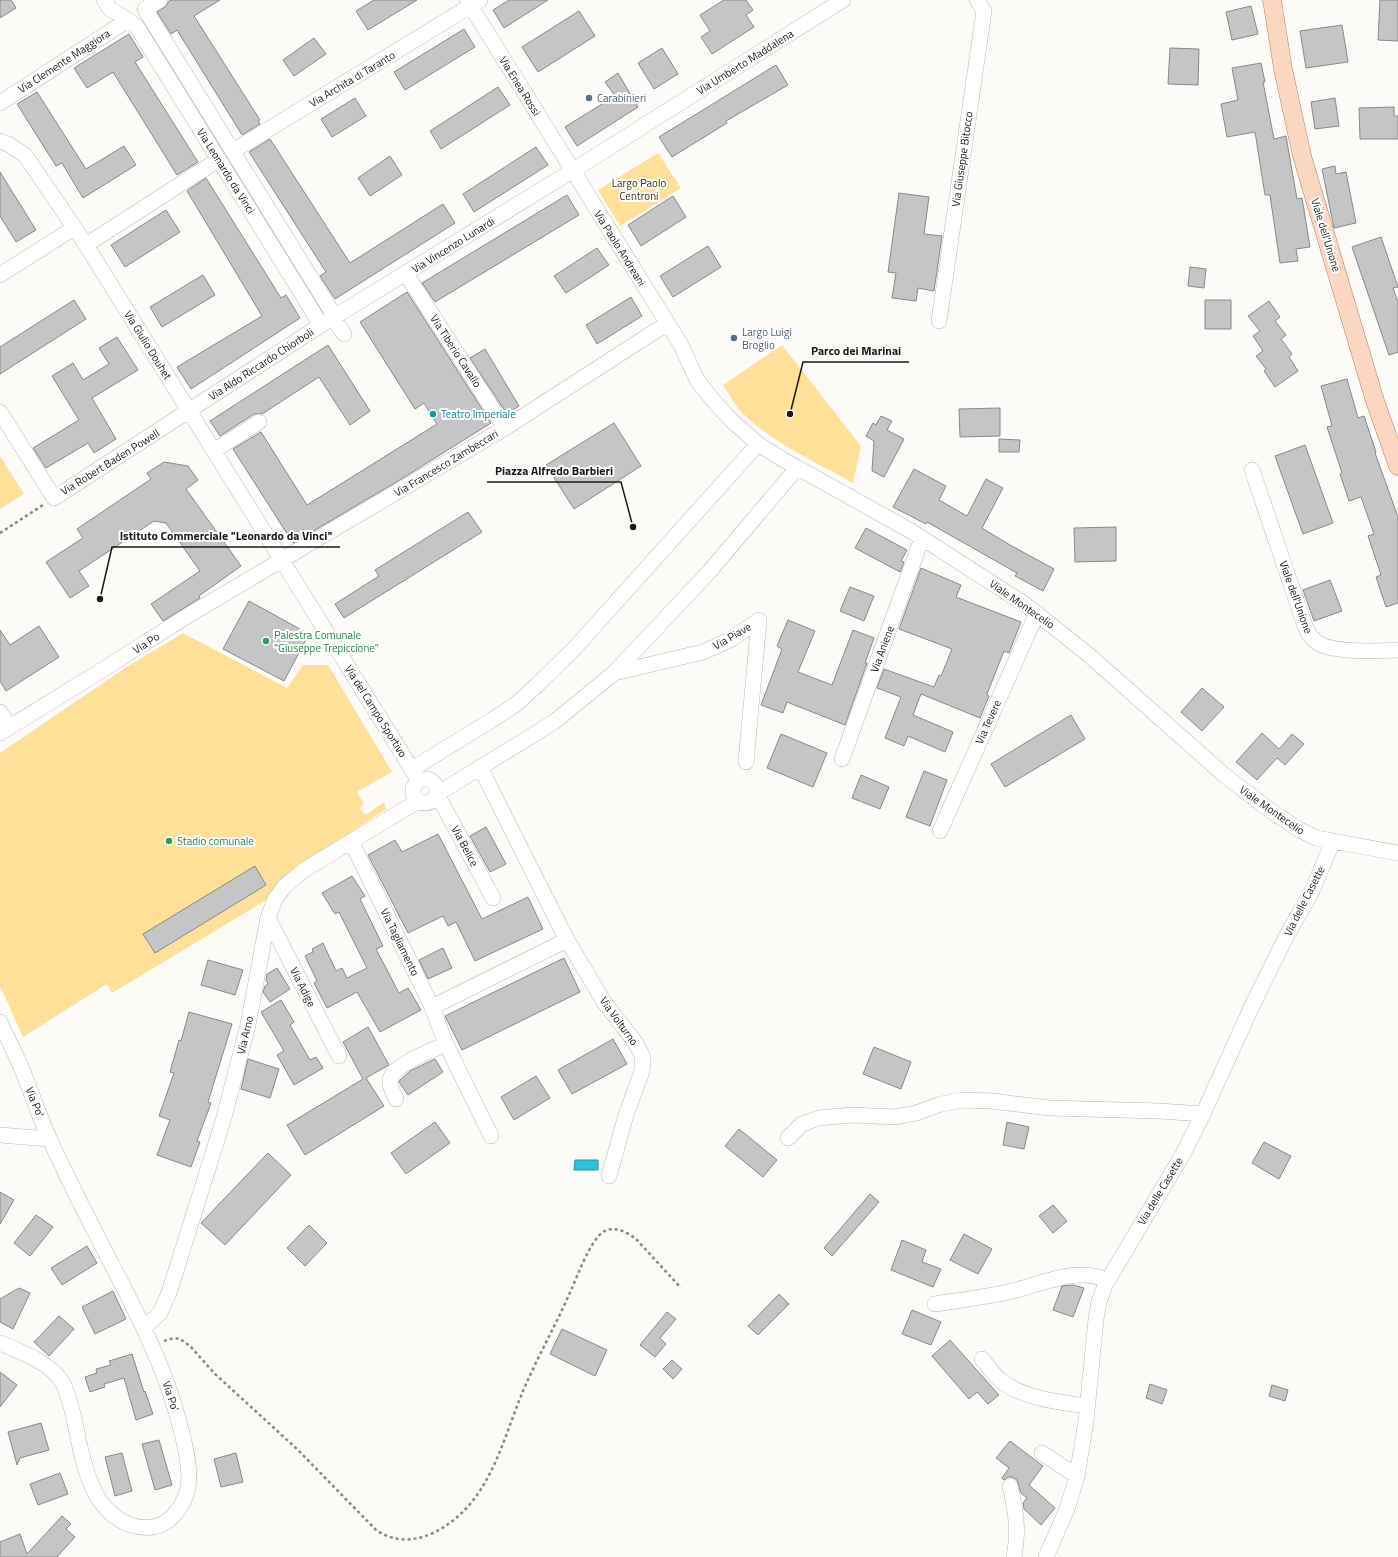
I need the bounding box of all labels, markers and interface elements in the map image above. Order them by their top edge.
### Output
street label: Via Clemente Maggiora [15,25,114,97]
street label: Via Umberto Maddalena [693,25,797,98]
street label: Via Archita di Taranto [306,47,398,111]
street label: Via Enea Rossi [495,53,545,119]
place label: Carabinieri [597,90,646,106]
marker: Carabinieri [584,93,594,103]
street label: Via Giuseppe Bitocco [947,110,977,208]
street label: Via Leonardo da Vinci [193,125,259,217]
park label: Largo Paolo Centroni [612,175,666,204]
street label: Viale dell'Unione [1307,196,1345,274]
street label: Via Paolo Andreani [590,207,650,289]
street label: Via Vincenzo Lunardi [408,213,498,277]
street label: Via Giulio Douhet [120,307,176,383]
street label: Via Tiberio Cavallo [426,312,486,391]
street label: Via Aldo Riccardo Chiorboli [205,324,317,404]
place label: Largo Luigi Broglio [742,324,792,353]
marker: Largo Luigi Broglio [729,333,739,343]
callout: Parco dei Marinai [803,338,909,362]
text: Parco dei Marinai [811,341,901,360]
place label: Teatro Imperiale [441,406,516,422]
marker: Teatro Imperiale [428,409,438,419]
street label: Via Robert Baden Powell [57,425,163,499]
street label: Via Francesco Zambeccari [391,425,501,501]
callout: Piazza Alfredo Barbieri [487,458,621,482]
text: Piazza Alfredo Barbieri [495,461,613,480]
callout: Istituto Commerciale "Leonardo da Vinci" [112,523,340,547]
text: Istituto Commerciale "Leonardo da Vinci" [120,526,332,545]
street label: Viale dell'Unione [1275,558,1317,636]
street label: Viale Montecelio [986,576,1058,633]
street label: Via Piave [710,618,755,653]
street label: Via Aniene [866,623,898,675]
place label: Palestra Comunale "Giuseppe Trepiccione" [274,627,379,656]
street label: Via Po [129,628,163,658]
marker: Palestra Comunale "Giuseppe Trepiccione" [261,636,271,646]
street label: Via del Campo Sportivo [341,662,411,761]
street label: Via Tevere [971,697,1005,747]
street label: Viale Montecelio [1236,782,1308,839]
street label: Via Belice [448,823,483,870]
place label: Stadio comunale [177,833,254,849]
marker: Stadio comunale [164,836,174,846]
street label: Via delle Casette [1279,863,1329,939]
street label: Via Tagliamento [377,905,423,979]
street label: Via Adige [286,964,320,1010]
street label: Via Volturno [596,993,642,1049]
street label: Via Arno [233,1014,257,1056]
street label: Via Po' [22,1085,48,1119]
street label: Via delle Casette [1133,1154,1187,1228]
street label: Via Po' [159,1379,183,1413]

